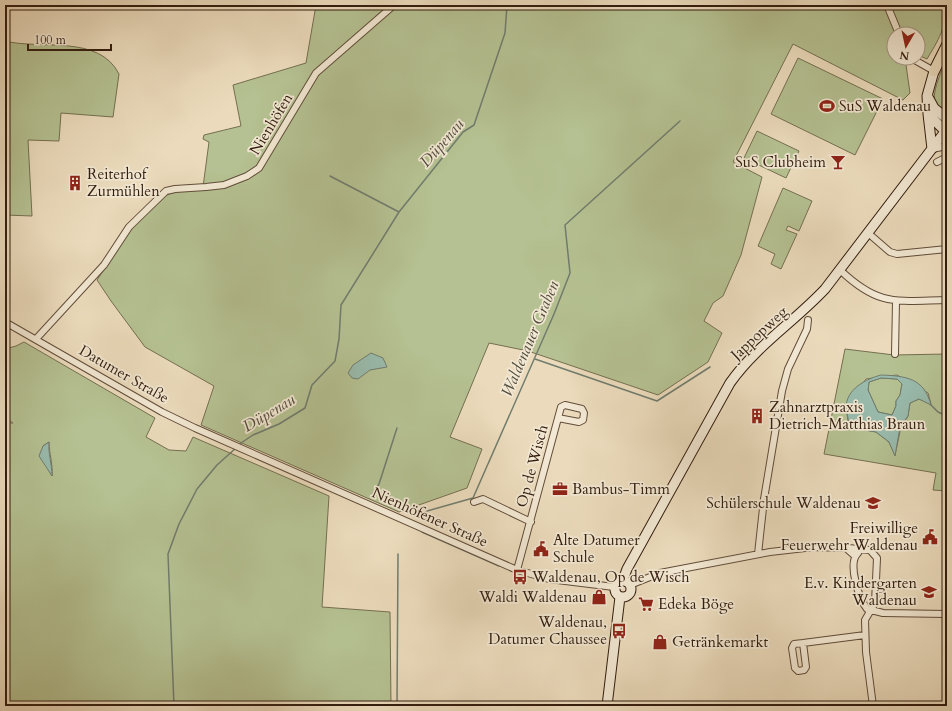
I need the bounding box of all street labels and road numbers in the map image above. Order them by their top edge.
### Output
street label: Nienhöfen [245,89,297,159]
street label: Jappopweg [725,301,792,366]
street label: Datumer Straße [75,340,173,408]
street label: Op de Wisch [511,422,553,509]
street label: Nienhöfener Straße [369,482,491,552]

